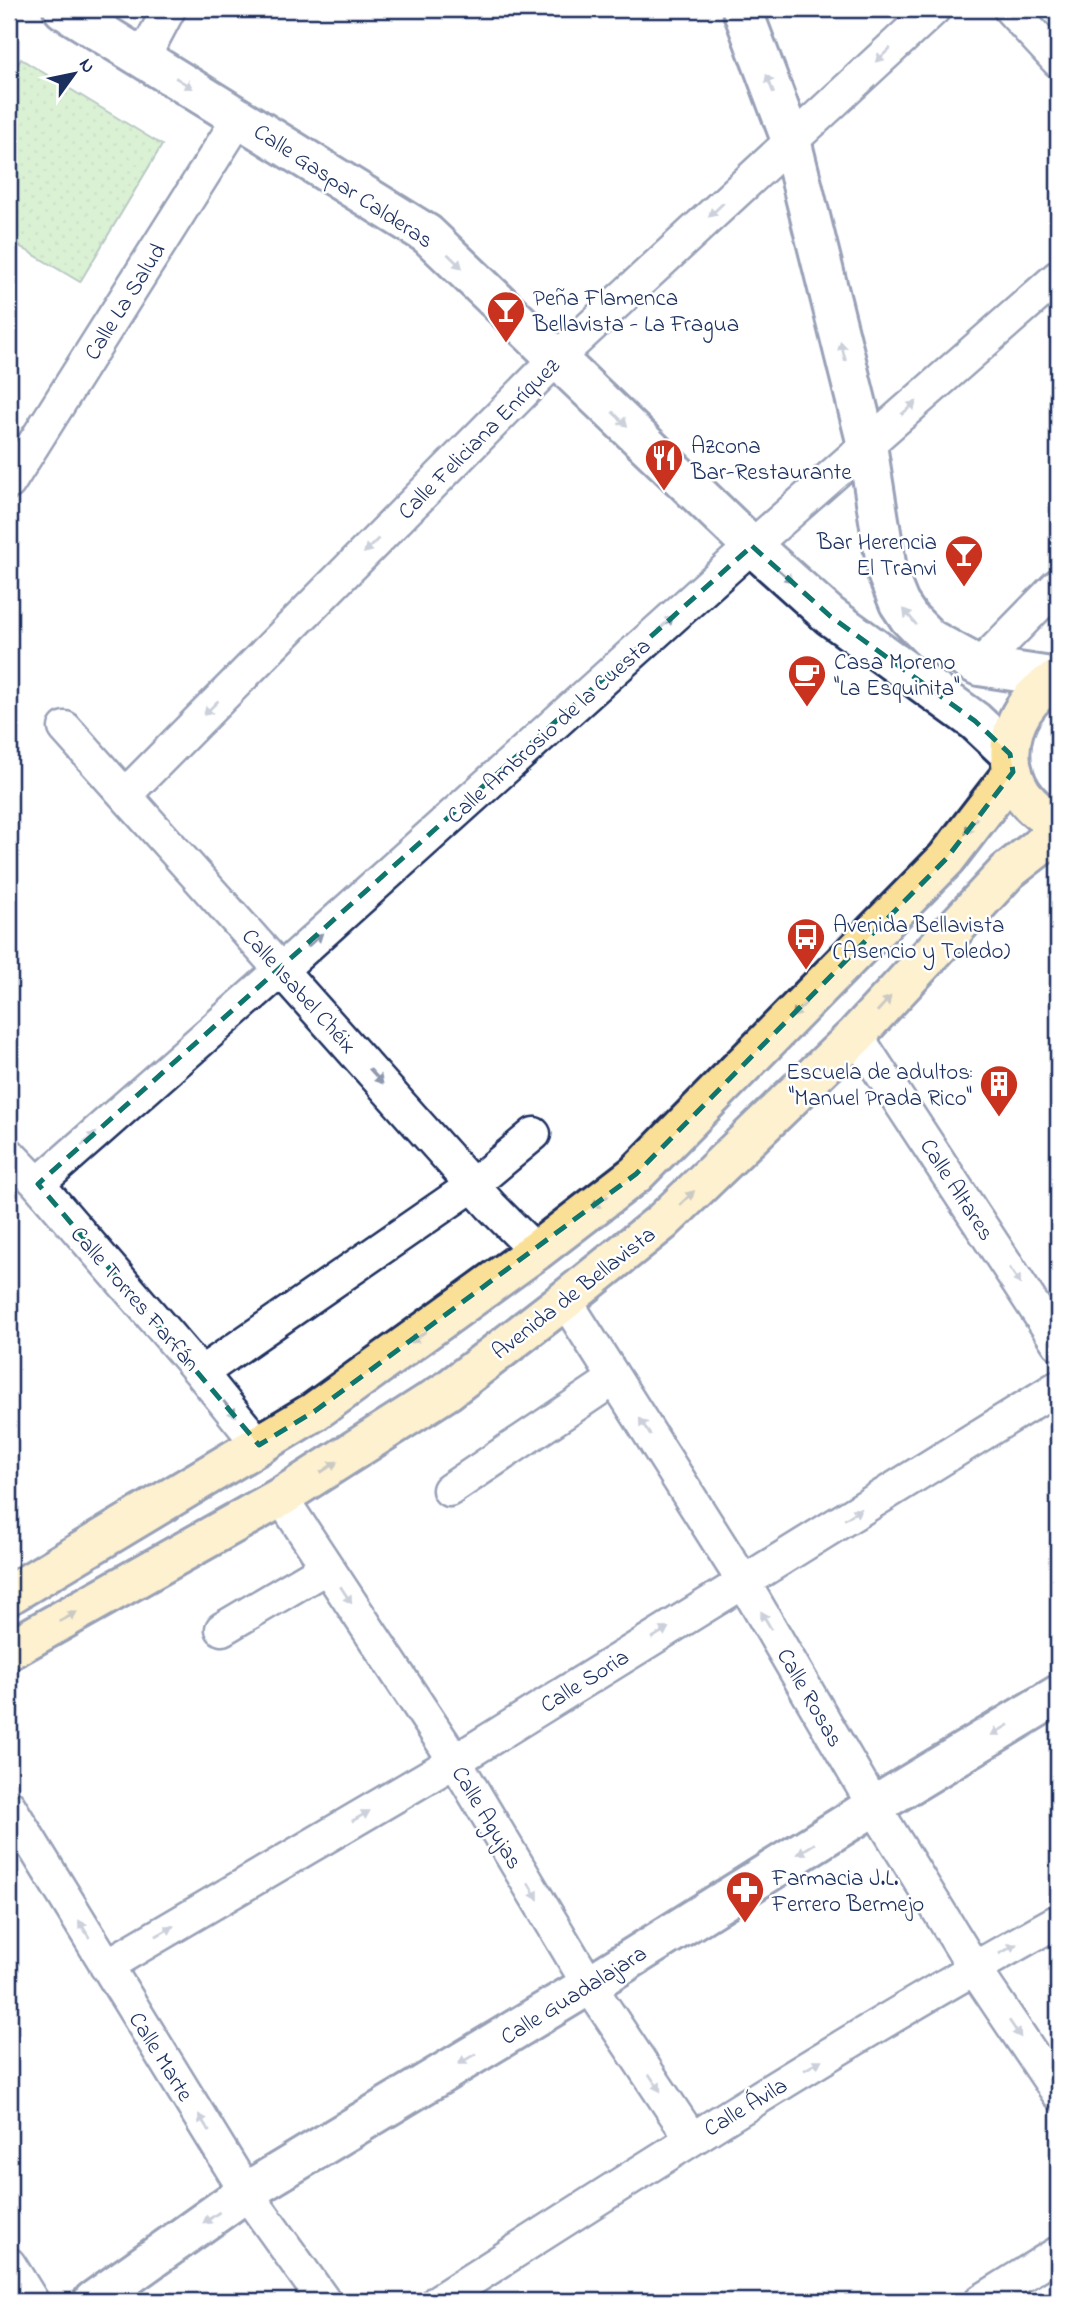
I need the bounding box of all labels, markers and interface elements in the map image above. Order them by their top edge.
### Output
north arrow [38,38,108,108]
one-way arrow [874,47,892,63]
text: N [71,53,101,79]
one-way arrow [764,74,775,95]
one-way arrow [174,76,194,89]
street label: Calle Gaspar Calderas [246,116,439,258]
one-way arrow [708,201,725,217]
street label: Calle La Salud [77,237,175,367]
one-way arrow [447,253,464,270]
place label: Peña Flamenca Bellavista - La Fragua [532,283,739,343]
bar icon: Peña Flamenca Bellavista - La Fragua [485,289,527,344]
one-way arrow [837,340,848,362]
street label: Calle Feliciana Enríquez [391,351,569,528]
one-way arrow [901,401,918,416]
one-way arrow [611,410,628,427]
place label: Azcona Bar-Restaurante [690,431,852,490]
restaurant icon: Azcona Bar-Restaurante [643,437,685,492]
place label: Bar Herencia El Tranvi [816,527,937,586]
bar icon: Bar Herencia El Tranvi [943,533,985,588]
one-way arrow [363,538,379,554]
one-way arrow [776,567,793,582]
one-way arrow [902,608,917,626]
one-way arrow [657,616,674,632]
street label: Calle Ambrosio de la Cuesta [440,631,659,833]
place label: Casa Moreno "La Esquinita" [834,647,960,706]
cafe icon: Casa Moreno "La Esquinita" [786,653,828,708]
one-way arrow [202,699,219,716]
one-way arrow [964,817,978,835]
place label: Avenida Bellavista (Asencio y Toledo) [833,910,1010,971]
bus stop icon: Avenida Bellavista (Asencio y Toledo) [785,916,827,971]
street label: Calle Isabel Chéix [233,922,364,1062]
one-way arrow [306,932,324,948]
one-way arrow [876,995,892,1013]
one-way arrow [792,1001,808,1018]
place label: Escuela de adultos: "Manuel Prada Rico" [786,1057,972,1116]
building icon: Escuela de adultos: "Manuel Prada Rico" [978,1063,1020,1118]
one-way arrow [368,1067,384,1085]
one-way arrow [80,1131,98,1147]
street label: Calle Altares [910,1133,1001,1248]
one-way arrow [678,1189,695,1206]
one-way arrow [592,1194,610,1209]
street label: Avenida de Bellavista [485,1219,664,1369]
street label: Calle Torres Farfán [62,1220,207,1380]
one-way arrow [1008,1267,1021,1286]
one-way arrow [408,1330,427,1344]
one-way arrow [222,1401,237,1418]
one-way arrow [638,1418,652,1436]
one-way arrow [319,1460,339,1473]
one-way arrow [844,1507,863,1520]
one-way arrow [339,1586,352,1605]
one-way arrow [760,1610,772,1629]
one-way arrow [59,1611,78,1623]
one-way arrow [650,1627,669,1640]
street label: Calle Soria [534,1642,636,1722]
street label: Calle Rosas [767,1643,850,1754]
one-way arrow [990,1724,1009,1737]
street label: Calle Agujas [441,1760,530,1877]
one-way arrow [351,1810,371,1822]
one-way arrow [796,1842,815,1855]
place label: Farmacia J.L. Ferrero Bermejo [771,1863,924,1922]
pharmacy icon: Farmacia J.L. Ferrero Bermejo [724,1869,766,1924]
one-way arrow [526,1882,539,1901]
one-way arrow [78,1920,90,1939]
one-way arrow [155,1925,175,1937]
street label: Calle Guadalajara [495,1938,654,2054]
one-way arrow [999,1943,1018,1955]
street label: Calle Marte [119,2006,201,2109]
one-way arrow [1008,2020,1022,2038]
one-way arrow [457,2053,476,2066]
one-way arrow [803,2059,822,2071]
street label: Calle Ávila [698,2069,794,2146]
one-way arrow [648,2073,661,2093]
one-way arrow [197,2113,210,2133]
one-way arrow [202,2211,220,2225]

